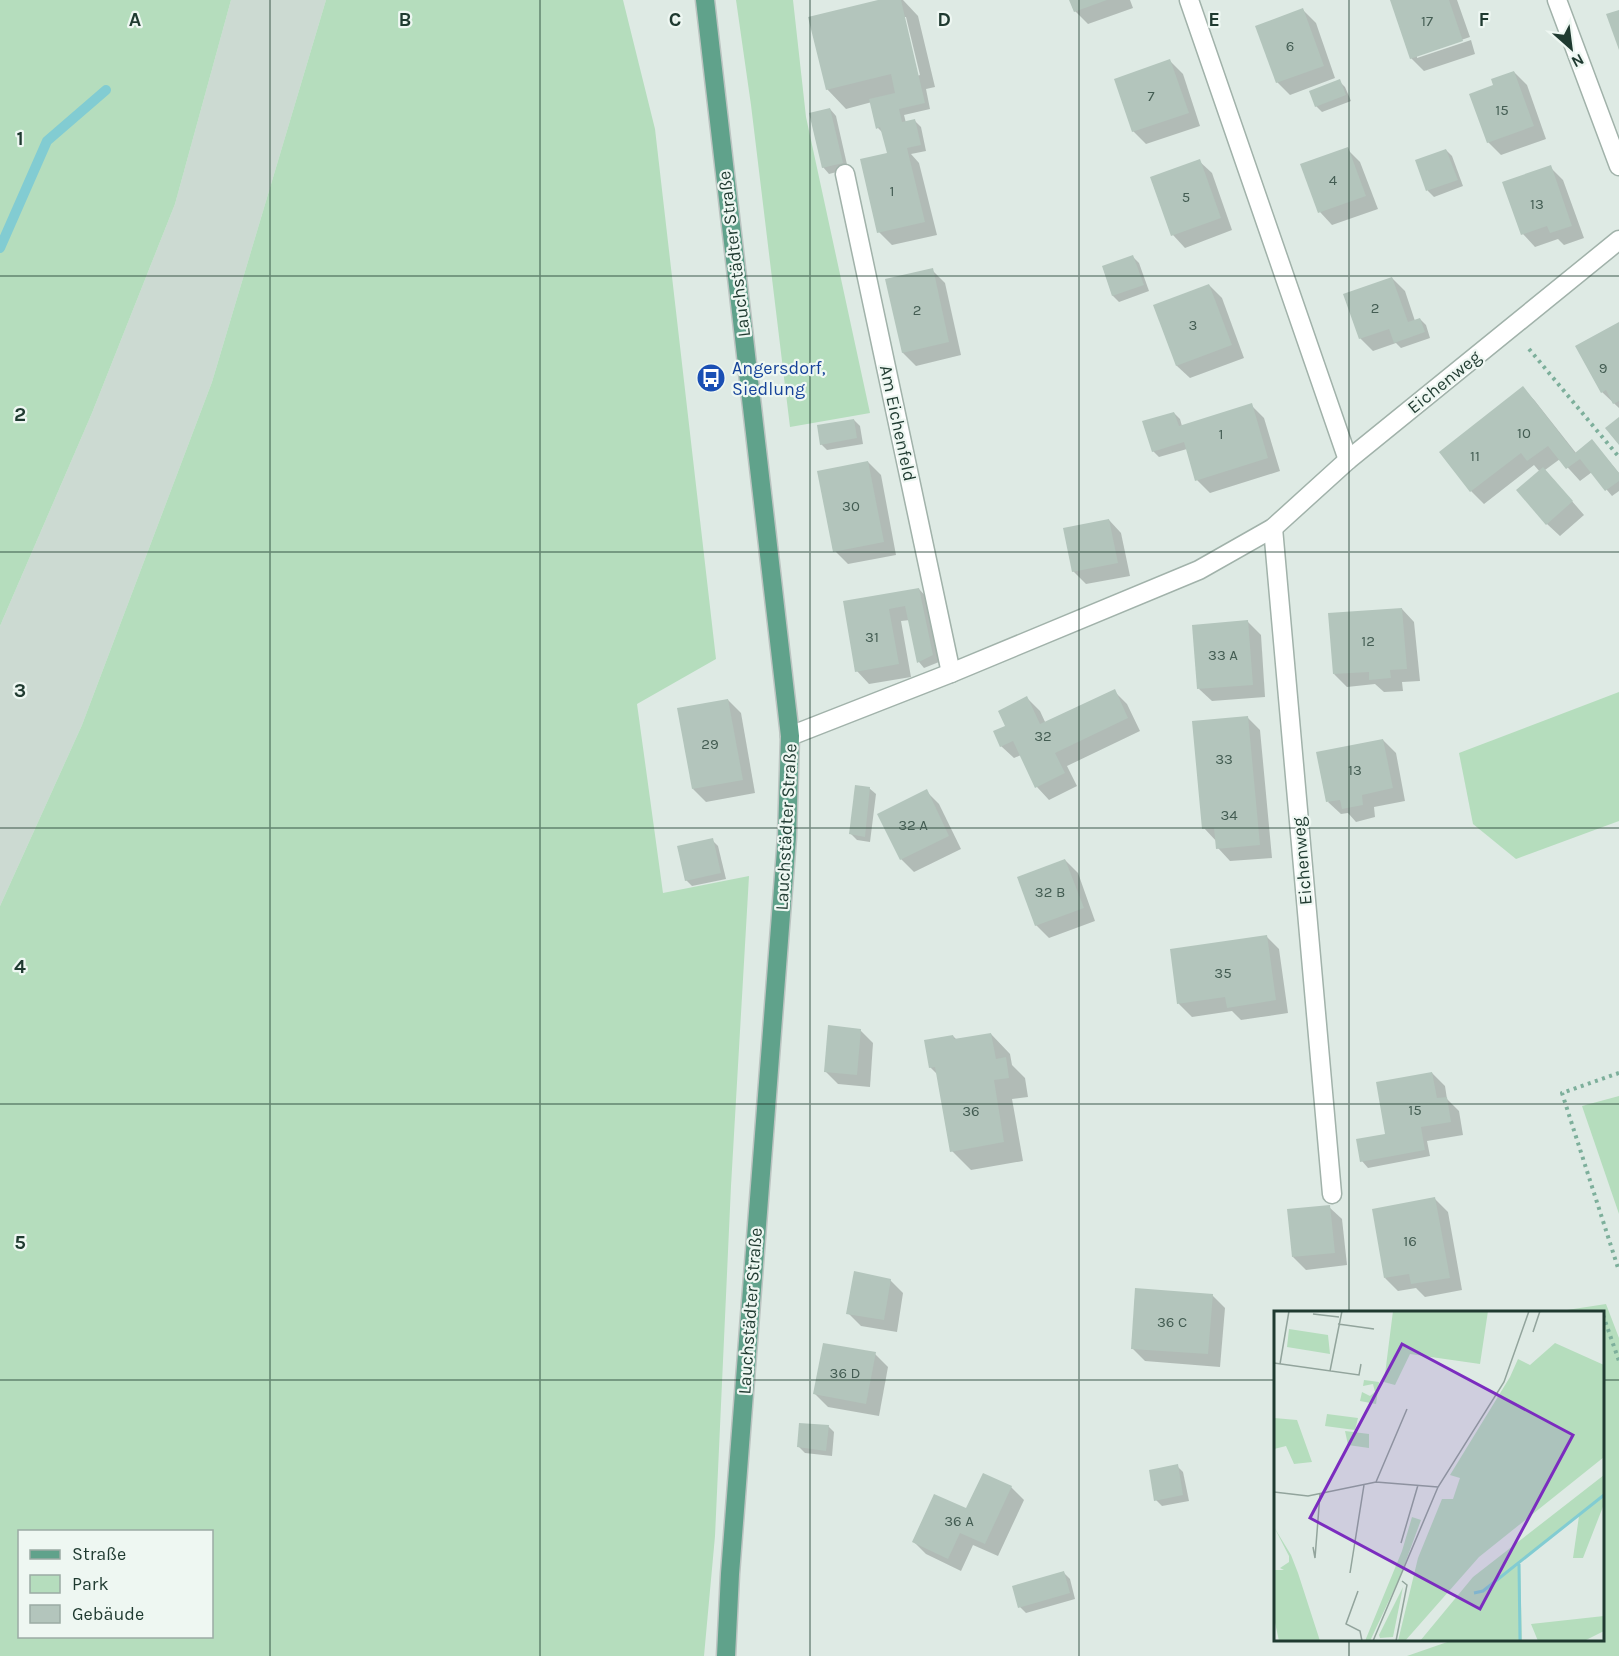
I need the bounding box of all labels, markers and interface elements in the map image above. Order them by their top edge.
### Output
text: A [129,8,142,31]
text: B [399,8,411,31]
text: C [669,8,681,31]
text: D [937,8,951,31]
text: E [1208,8,1220,31]
text: F [1479,8,1490,31]
house number: 17 [1421,12,1433,30]
north arrow [1541,18,1601,78]
house number: 6 [1286,37,1294,55]
text: N [1568,50,1587,72]
house number: 7 [1147,87,1155,105]
house number: 15 [1495,101,1509,119]
text: 1 [16,127,24,150]
street label: Lauchstädter Straße [713,170,755,338]
house number: 4 [1329,171,1338,189]
house number: 1 [890,182,894,200]
house number: 5 [1182,188,1190,206]
house number: 13 [1530,195,1544,213]
house number: 2 [1371,299,1379,317]
house number: 2 [913,301,921,319]
house number: 3 [1189,316,1197,334]
street label: Eichenweg [1403,346,1485,418]
place label: Angersdorf, Siedlung [732,357,826,400]
house number: 9 [1599,359,1607,377]
bus stop icon: Angersdorf, Siedlung [695,362,727,394]
street label: Am Eichenfeld [875,363,921,483]
text: 2 [14,403,26,426]
house number: 10 [1517,424,1531,442]
house number: 1 [1219,425,1223,443]
house number: 11 [1470,447,1480,465]
house number: 30 [842,497,860,515]
house number: 31 [865,628,879,646]
house number: 12 [1361,632,1375,650]
house number: 33 A [1208,646,1238,664]
text: 3 [14,679,26,702]
house number: 32 [1034,727,1052,745]
house number: 29 [701,735,719,753]
street label: Lauchstädter Straße [771,743,801,911]
house number: 33 [1215,750,1233,768]
house number: 13 [1348,761,1362,779]
house number: 34 [1220,806,1238,824]
house number: 32 A [898,816,928,834]
street label: Eichenweg [1287,816,1317,906]
house number: 32 B [1035,883,1065,901]
text: 4 [14,955,26,978]
house number: 35 [1214,964,1232,982]
house number: 15 [1408,1101,1422,1119]
house number: 36 [962,1102,980,1120]
street label: Lauchstädter Straße [733,1227,767,1395]
text: 5 [14,1231,26,1254]
house number: 16 [1403,1232,1417,1250]
inset map [1274,1311,1604,1641]
house number: 36 C [1157,1313,1187,1331]
house number: 36 D [830,1364,860,1382]
house number: 36 A [944,1512,974,1530]
legend [18,1530,213,1638]
text: Straße [72,1543,126,1565]
text: Park [72,1573,109,1595]
text: Gebäude [72,1603,144,1625]

